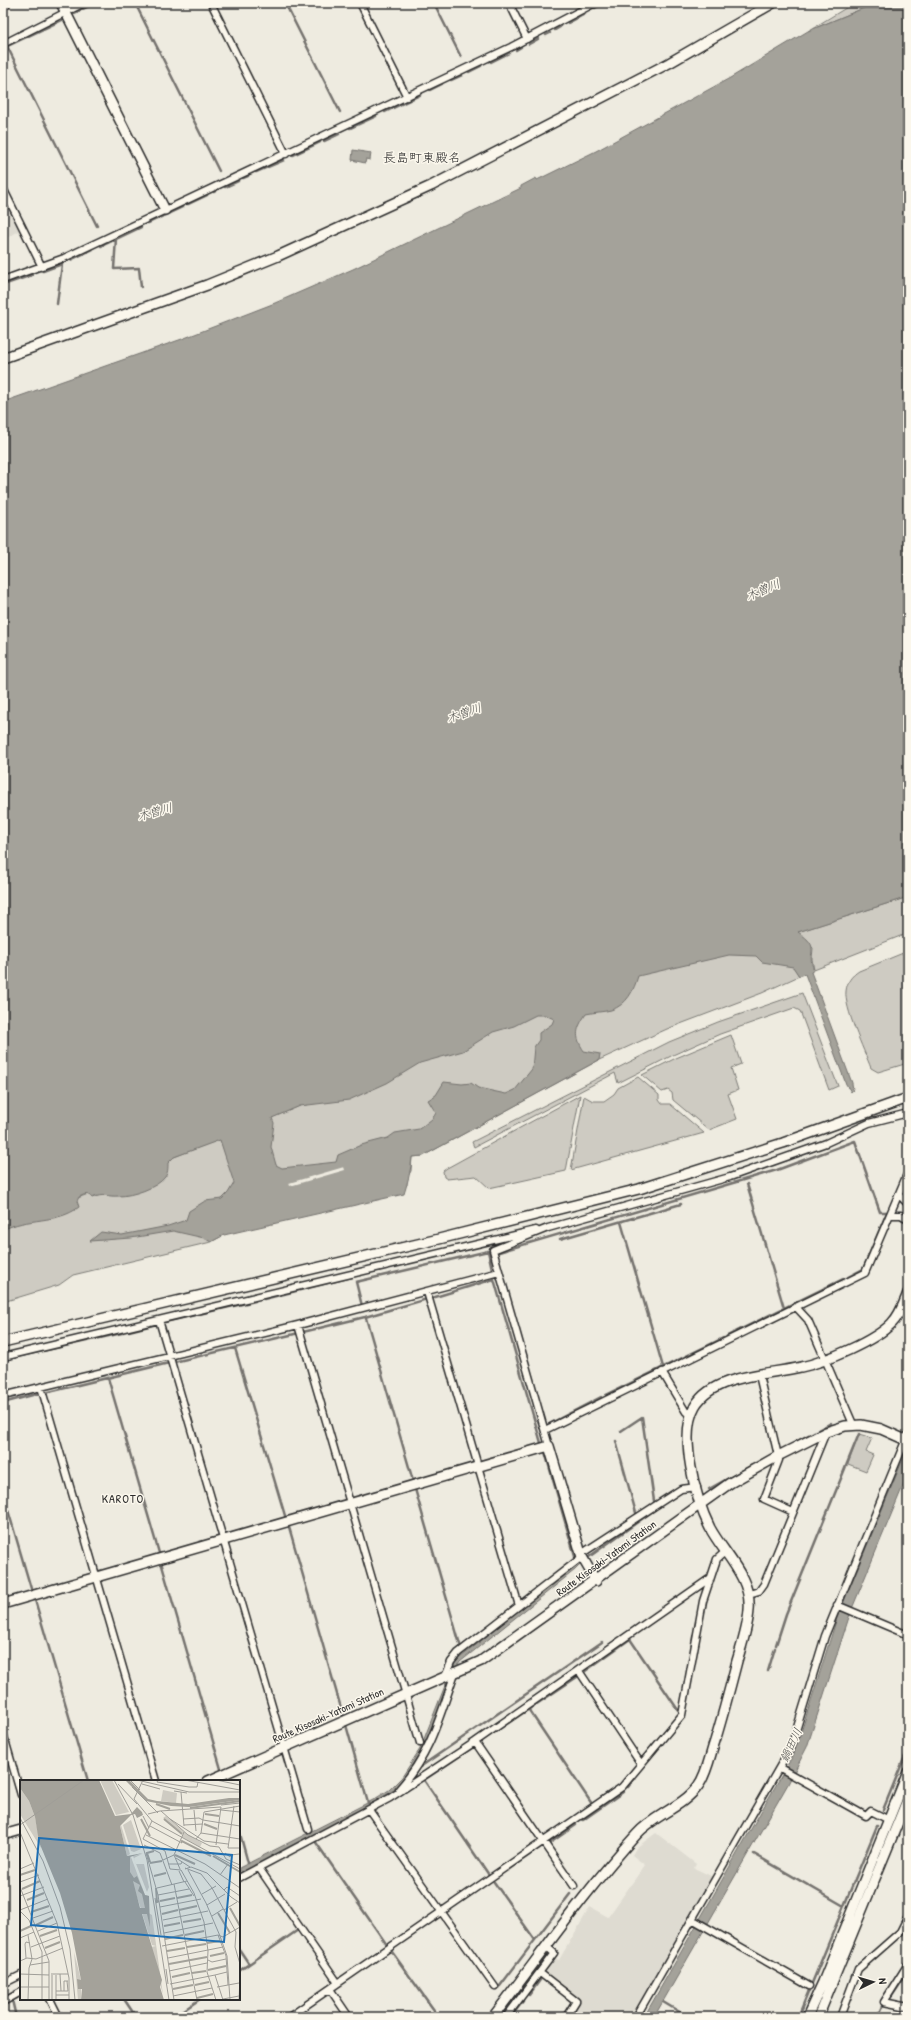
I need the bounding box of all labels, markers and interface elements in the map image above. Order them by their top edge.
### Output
district label: 長島町東殿名 [383,148,461,166]
water label: 木曽川 [743,575,783,604]
water label: 木曽川 [444,699,484,726]
water label: 木曽川 [135,798,175,825]
district label: KAROTO [102,1490,144,1507]
street label: Route Kisosaki-Yatomi Station [553,1517,659,1599]
street label: Route Kisosaki-Yatomi Station [270,1684,386,1746]
water label: 鍋田川 [775,1725,806,1765]
inset map [20,1780,240,2000]
north arrow [853,1962,893,2002]
text: N [876,1978,890,1985]

